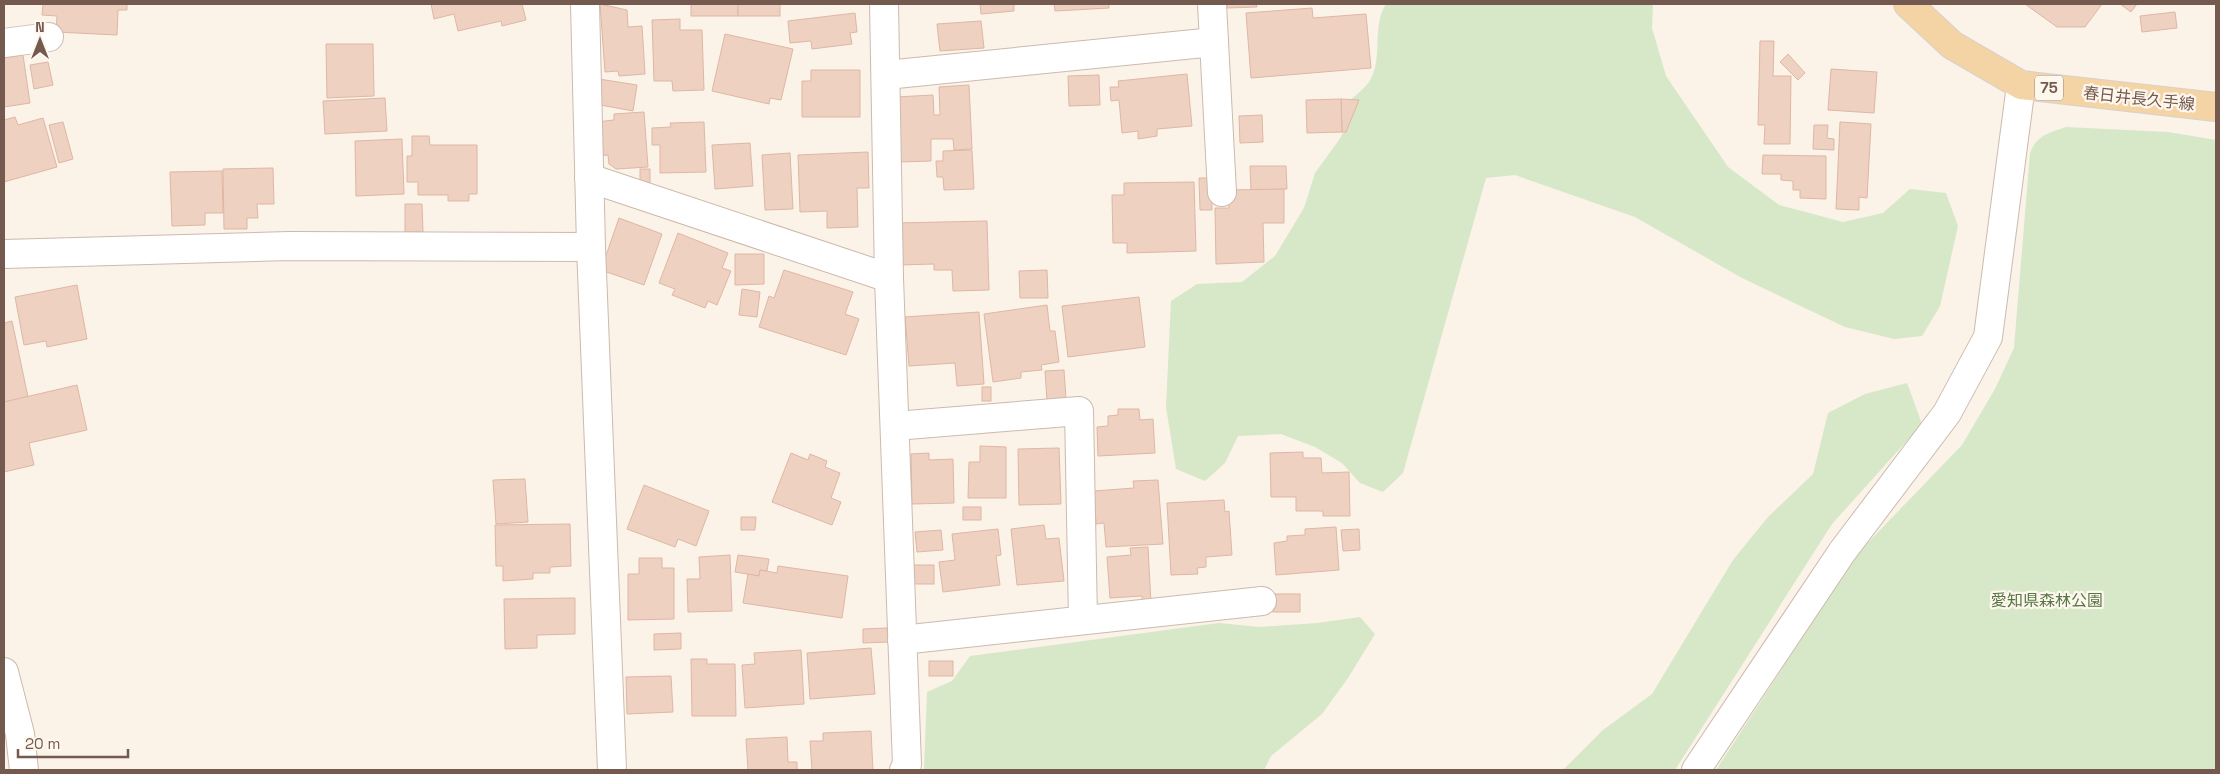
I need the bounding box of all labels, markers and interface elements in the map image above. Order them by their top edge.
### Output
north arrow [15,15,65,65]
text: N [35,18,45,36]
road number: 75 [2035,76,2063,100]
street label: 春日井長久手線 [2082,82,2196,115]
park label: 愛知県森林公園 [1991,590,2103,611]
scale bar [18,726,128,758]
text: 20 m [25,734,60,753]

